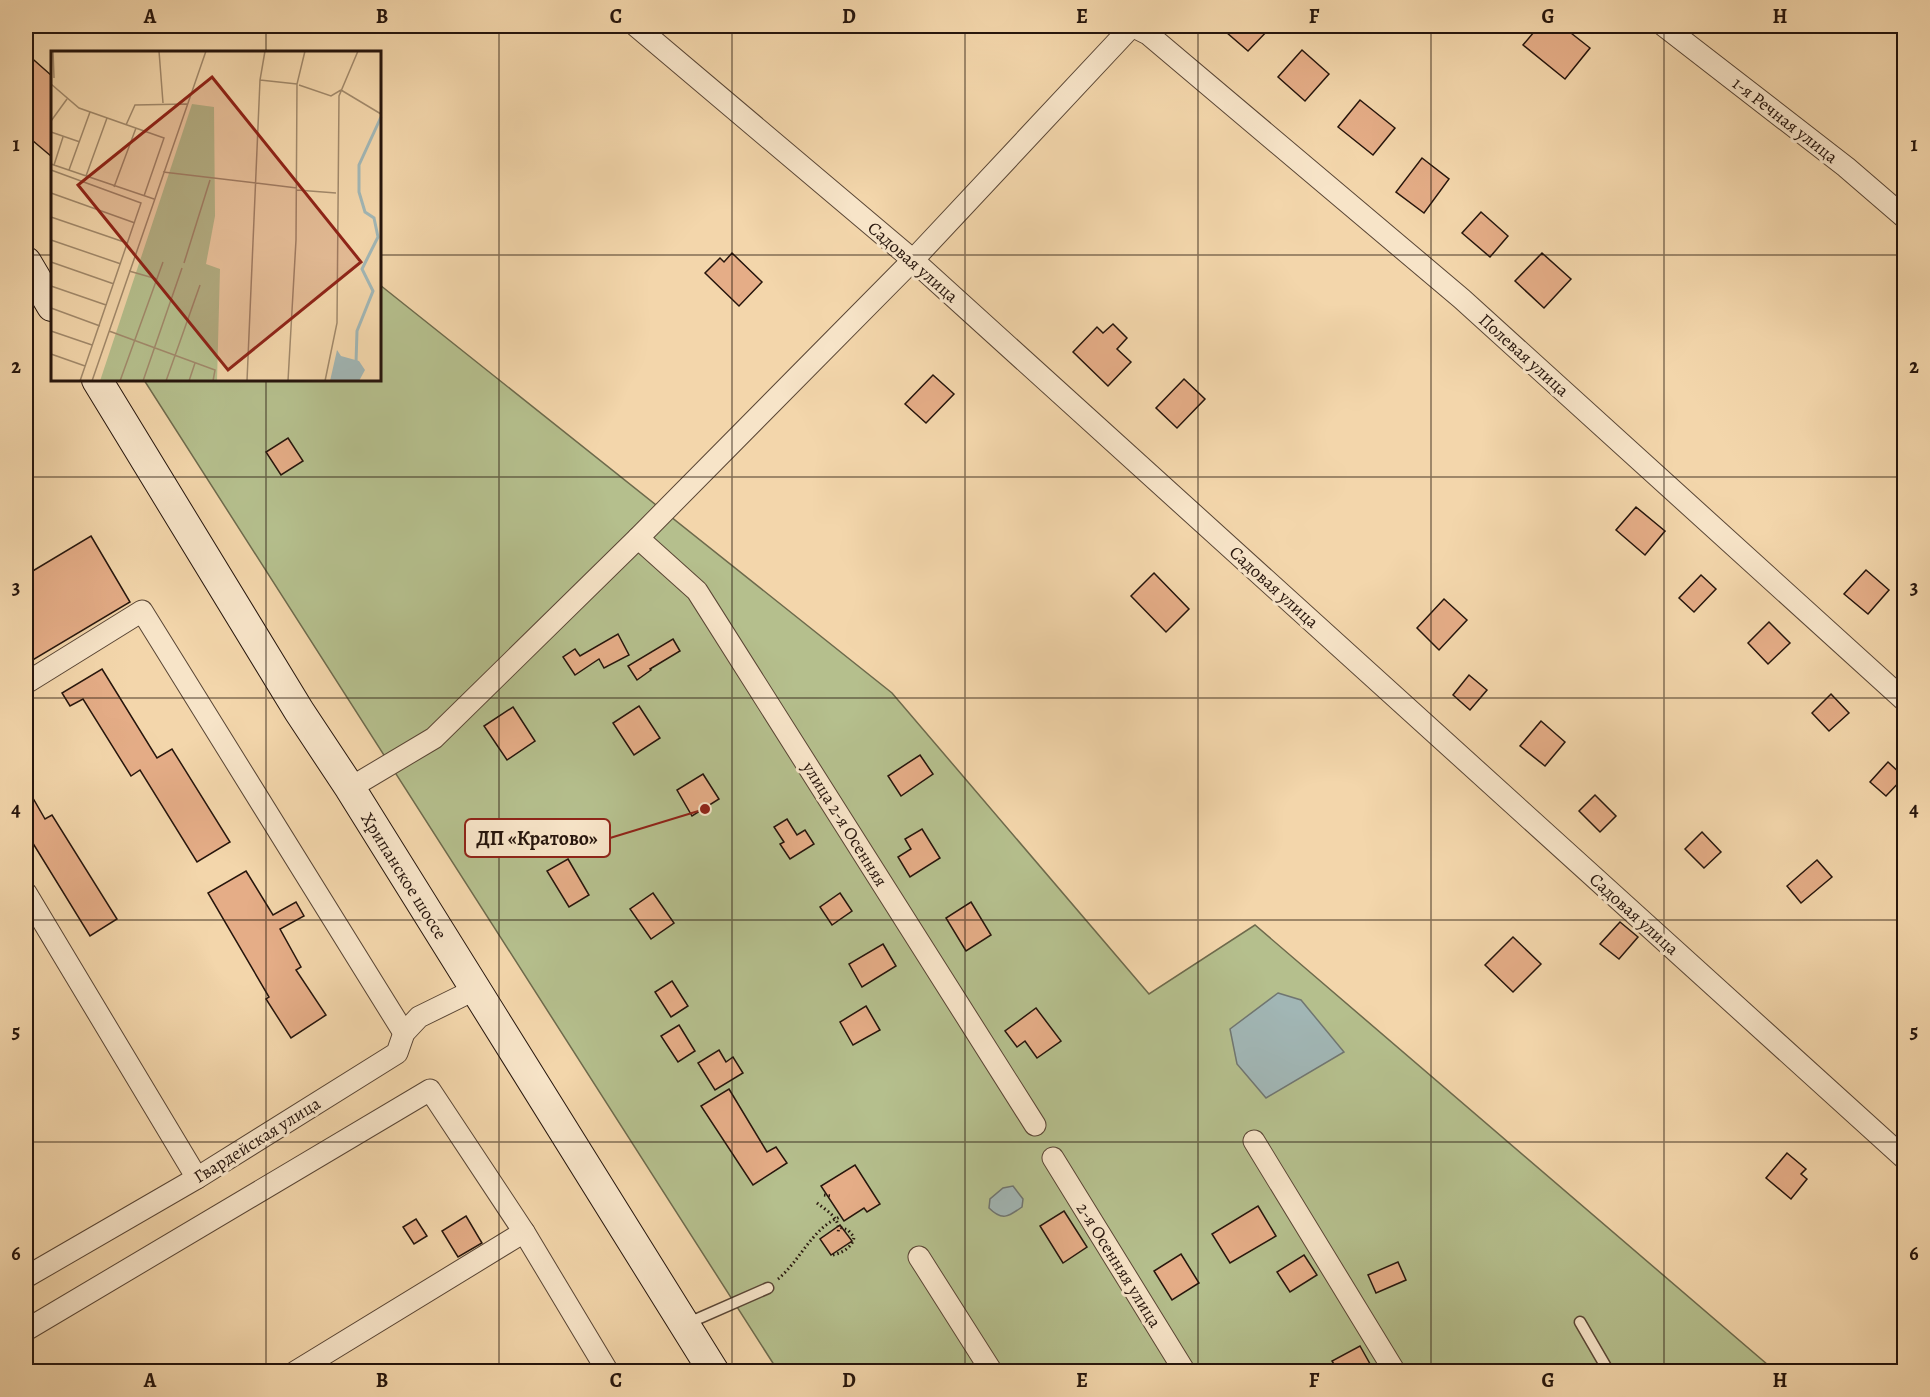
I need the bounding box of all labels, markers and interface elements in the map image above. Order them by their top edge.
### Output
text: A [143,3,157,30]
text: B [376,3,388,30]
text: C [610,3,622,30]
text: D [842,3,856,30]
text: E [1076,3,1088,30]
text: F [1309,3,1320,30]
text: G [1541,3,1555,30]
text: H [1773,3,1788,30]
inset map [51,51,381,381]
street label: 1-я Речная улица [1727,71,1843,169]
text: 1 [12,131,20,158]
text: 1 [1910,131,1918,158]
street label: Садовая улица [863,216,964,308]
street label: Полевая улица [1474,308,1575,402]
text: 2 [11,353,21,380]
text: 2 [1909,353,1919,380]
street label: Садовая улица [1224,540,1324,634]
text: 3 [12,574,20,601]
text: 3 [1910,574,1918,601]
street label: улица 2-я Осенняя [796,756,893,891]
text: 4 [11,796,21,823]
text: 4 [1909,796,1919,823]
street label: Хрипанское шоссе [355,808,453,944]
callout: ДП «Кратово» [465,819,610,857]
text: ДП «Кратово» [476,825,598,852]
street label: Садовая улица [1584,867,1684,961]
text: 5 [12,1018,20,1045]
text: 5 [1910,1018,1918,1045]
street label: Гвардейская улица [189,1091,326,1189]
street label: 2-я Осенняя улица [1071,1198,1168,1333]
text: 6 [11,1240,21,1267]
text: 6 [1909,1240,1919,1267]
text: A [143,1367,157,1394]
text: B [376,1367,388,1394]
text: C [610,1367,622,1394]
text: D [842,1367,856,1394]
text: E [1076,1367,1088,1394]
text: F [1309,1367,1320,1394]
text: G [1541,1367,1555,1394]
text: H [1773,1367,1788,1394]

